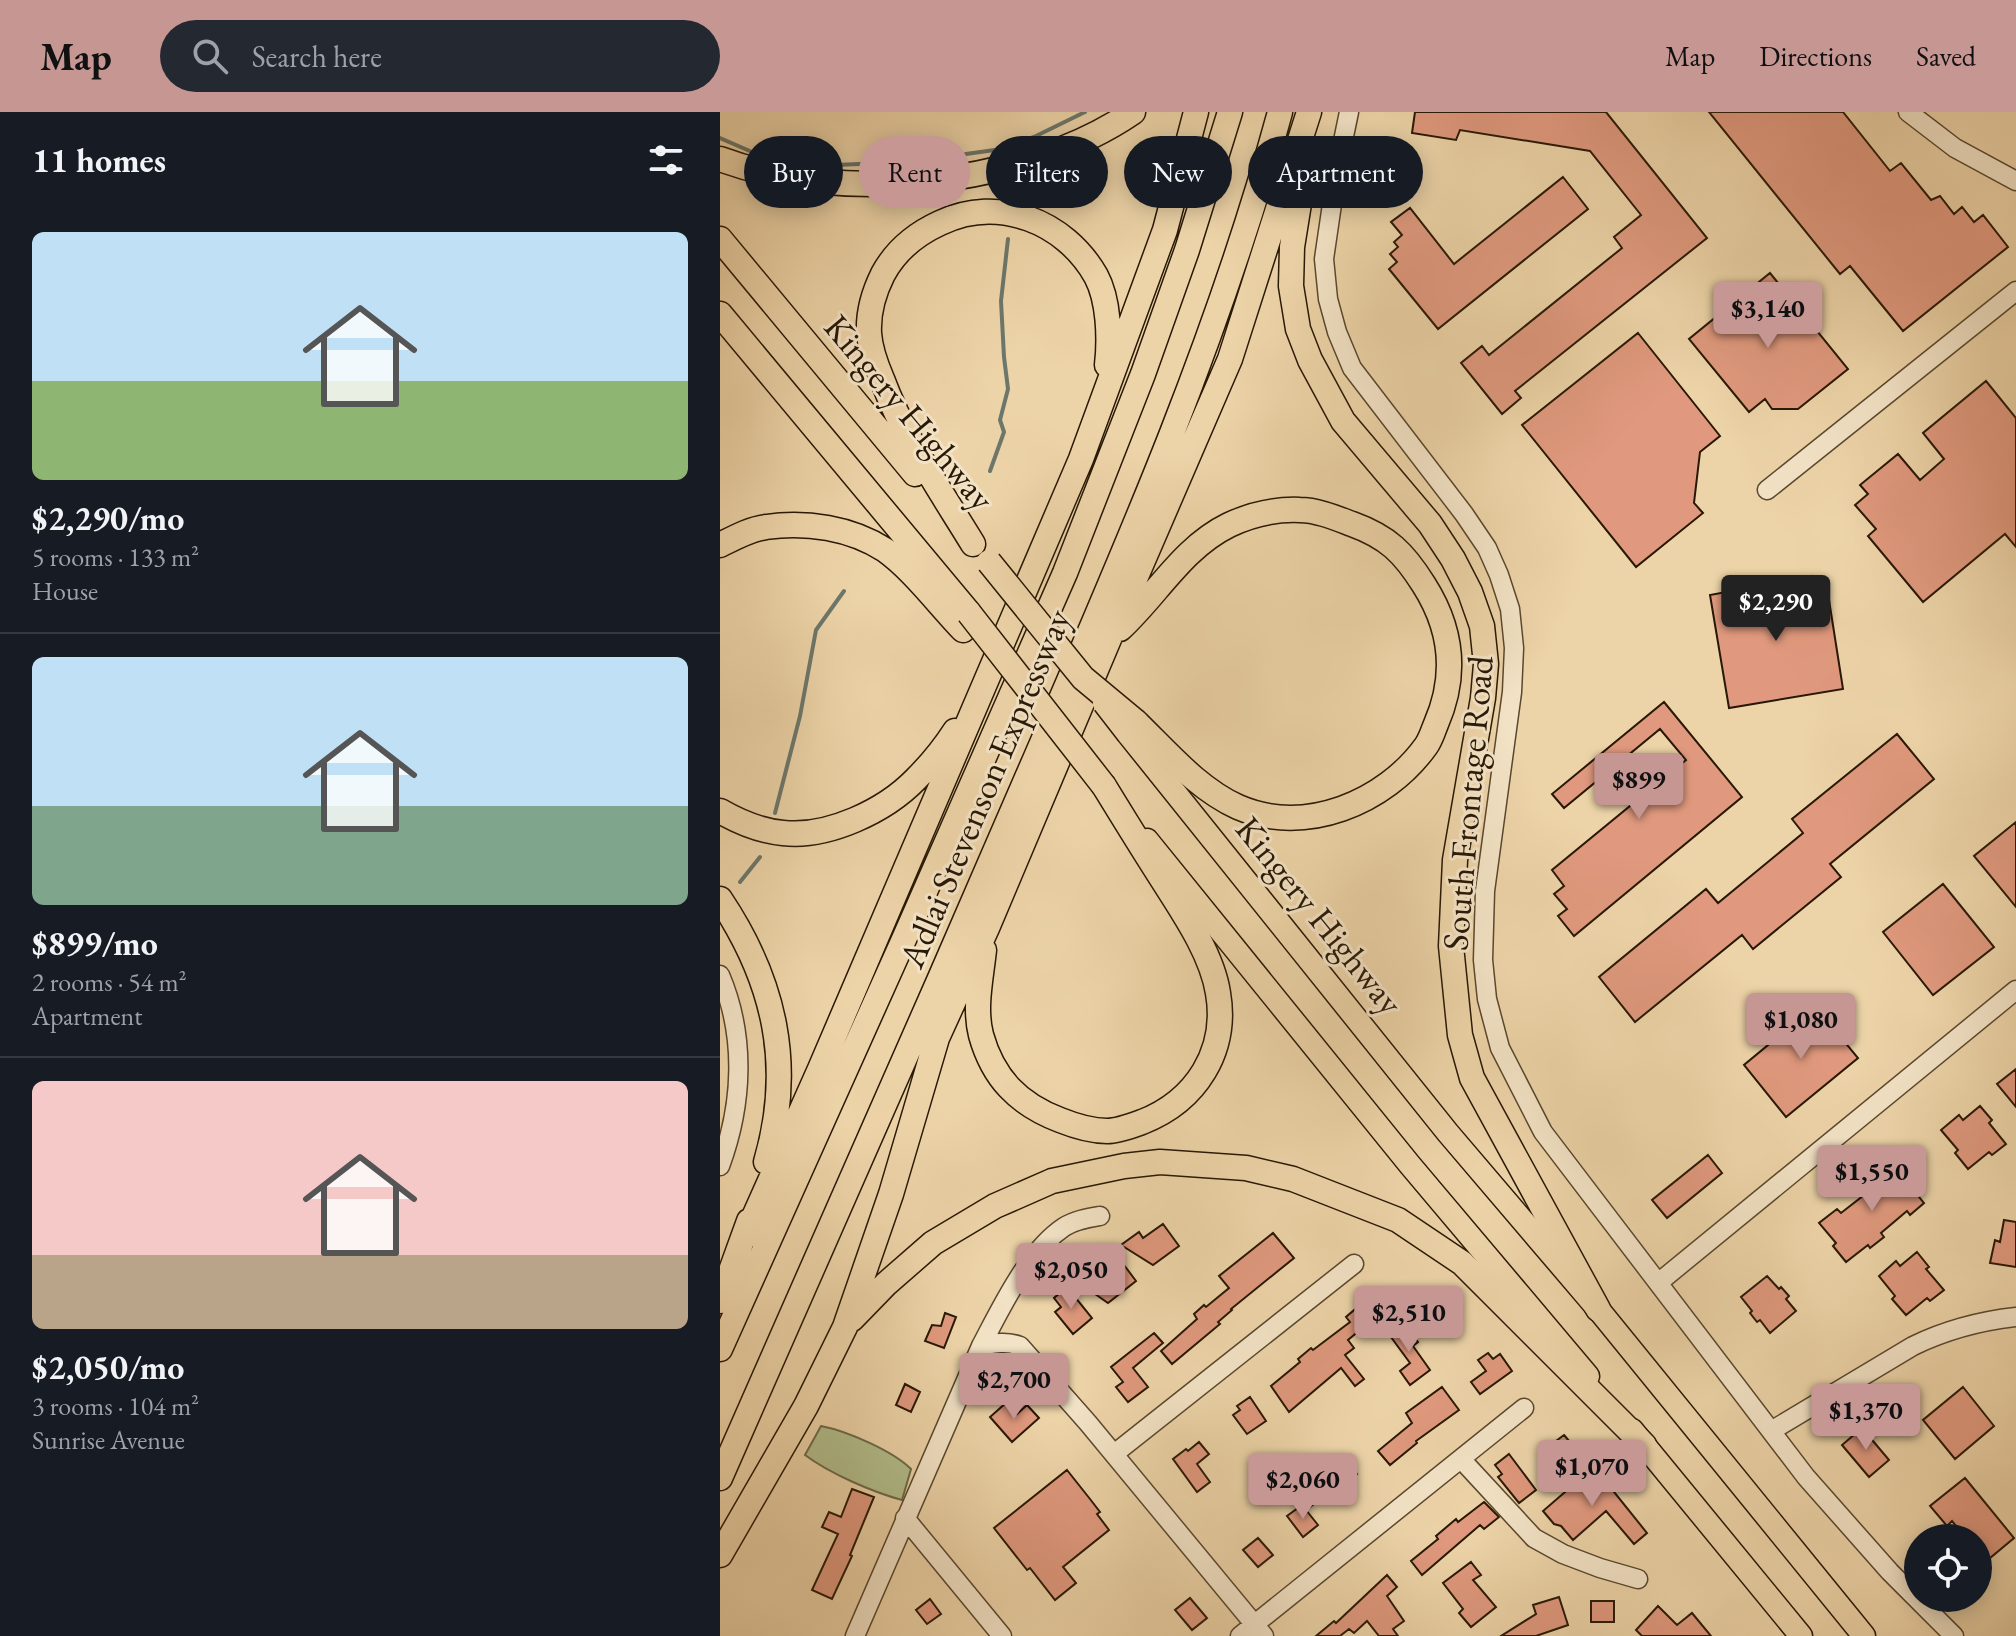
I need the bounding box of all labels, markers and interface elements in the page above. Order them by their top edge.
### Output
search box [160,20,720,92]
text: Map [40,32,112,81]
icon: search [188,34,232,78]
text: Search here [252,37,382,76]
text: Map [1665,38,1715,74]
text: Directions [1759,38,1872,74]
text: Saved [1916,38,1976,74]
chip: Buy [744,136,843,208]
chip: Rent [859,136,970,208]
chip: Filters [986,136,1108,208]
chip: New [1124,136,1232,208]
chip: Apartment [1248,136,1423,208]
text: 11 homes [32,138,166,182]
icon: filters [644,138,688,182]
pin: $3,140 [1703,282,1833,350]
icon: home [288,284,432,428]
text: $3,140 [1731,291,1805,325]
street label: Kingery Highway [814,304,1006,520]
text: $2,290/mo [32,496,184,540]
text: 5 rooms · 133 m² [32,540,199,574]
text: House [32,574,98,608]
pin: $2,290 [1711,575,1841,643]
text: $2,290 [1739,584,1813,618]
street label: Adlai Stevenson Expressway [887,601,1081,976]
street label: South Frontage Road [1431,653,1504,952]
icon: home [288,709,432,853]
pin: $899 [1592,753,1686,821]
text: $899 [1612,762,1666,796]
street label: Kingery Highway [1225,806,1414,1024]
text: $899/mo [32,921,158,965]
text: 2 rooms · 54 m² [32,965,187,999]
pin: $1,080 [1736,993,1866,1061]
text: Apartment [32,999,142,1033]
text: $1,080 [1764,1002,1838,1036]
icon: home [288,1133,432,1277]
pin: $1,550 [1807,1145,1937,1213]
text: $1,550 [1835,1154,1909,1188]
pin: $2,050 [1006,1243,1136,1311]
text: $2,050 [1034,1252,1108,1286]
pin: $2,510 [1344,1286,1474,1354]
text: $2,510 [1372,1295,1446,1329]
text: $2,050/mo [32,1345,184,1389]
pin: $2,700 [949,1353,1079,1421]
text: $2,700 [977,1362,1051,1396]
pin: $1,370 [1801,1384,1931,1452]
text: 3 rooms · 104 m² [32,1389,199,1423]
text: $1,370 [1829,1393,1903,1427]
text: Sunrise Avenue [32,1423,185,1457]
pin: $1,070 [1527,1440,1657,1508]
text: $1,070 [1555,1449,1629,1483]
pin: $2,060 [1238,1453,1368,1521]
text: $2,060 [1266,1462,1340,1496]
map controls [1904,1524,1992,1612]
button: locate [1904,1524,1992,1612]

